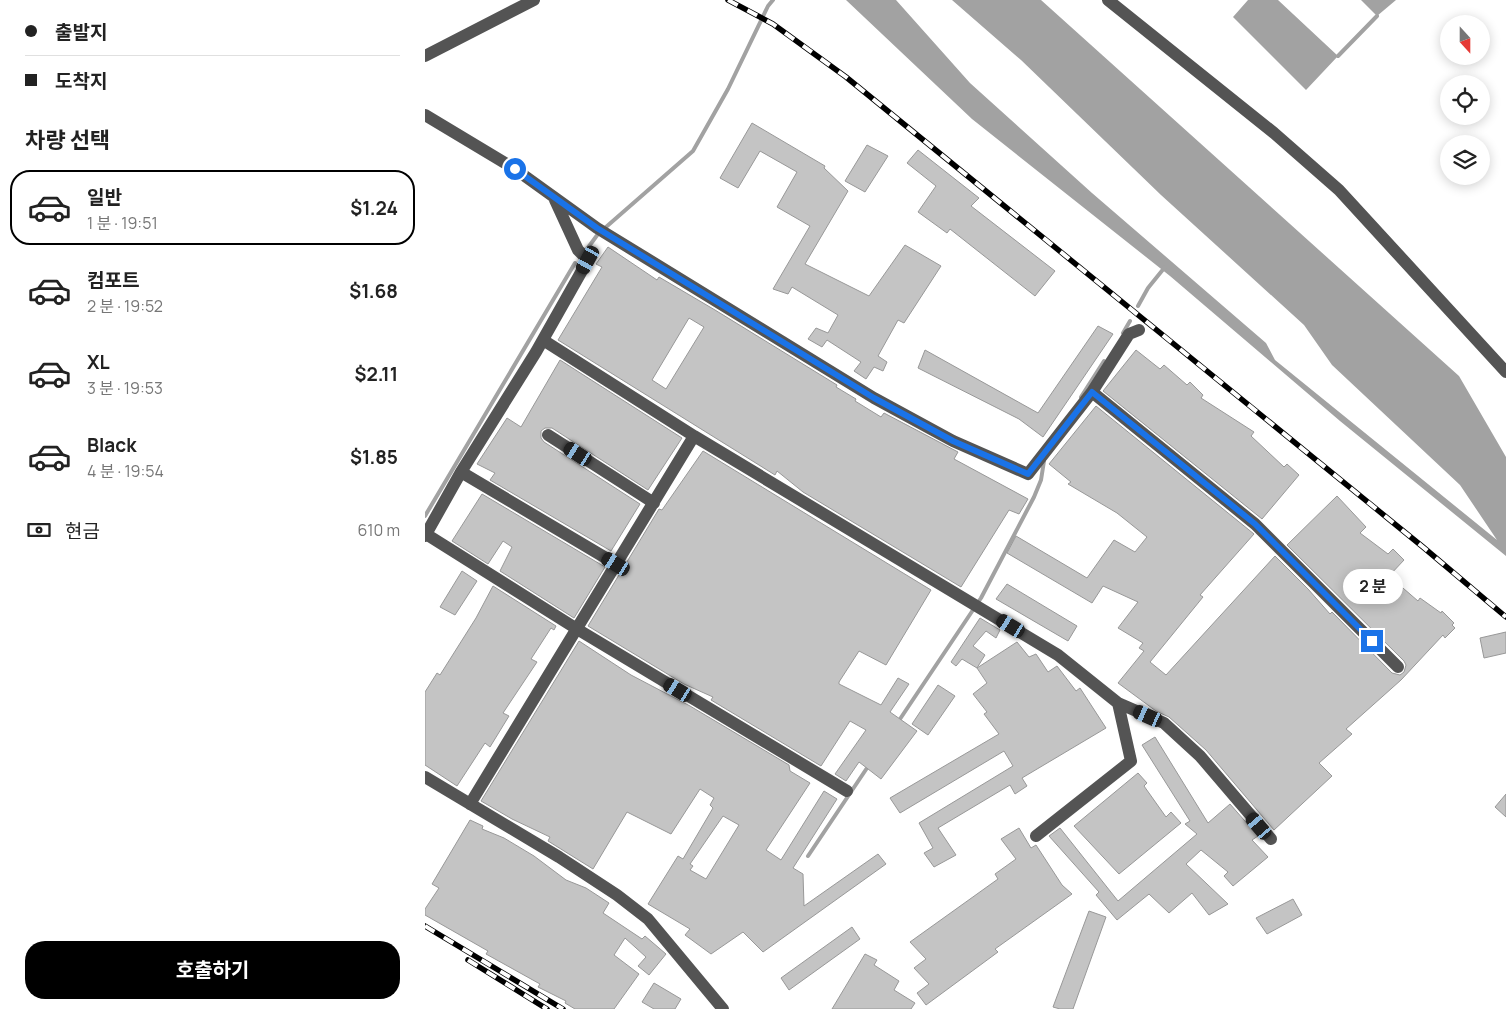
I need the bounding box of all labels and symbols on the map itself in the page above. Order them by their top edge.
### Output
north arrow [1440,15,1490,65]
route start [504,158,526,180]
car [574,243,601,277]
car [561,440,594,468]
car [599,550,632,578]
callout: 2 분 [1342,568,1402,604]
car [994,612,1027,640]
route end [1361,630,1383,652]
car [661,676,694,704]
car [1131,703,1164,729]
car [1243,810,1274,842]

